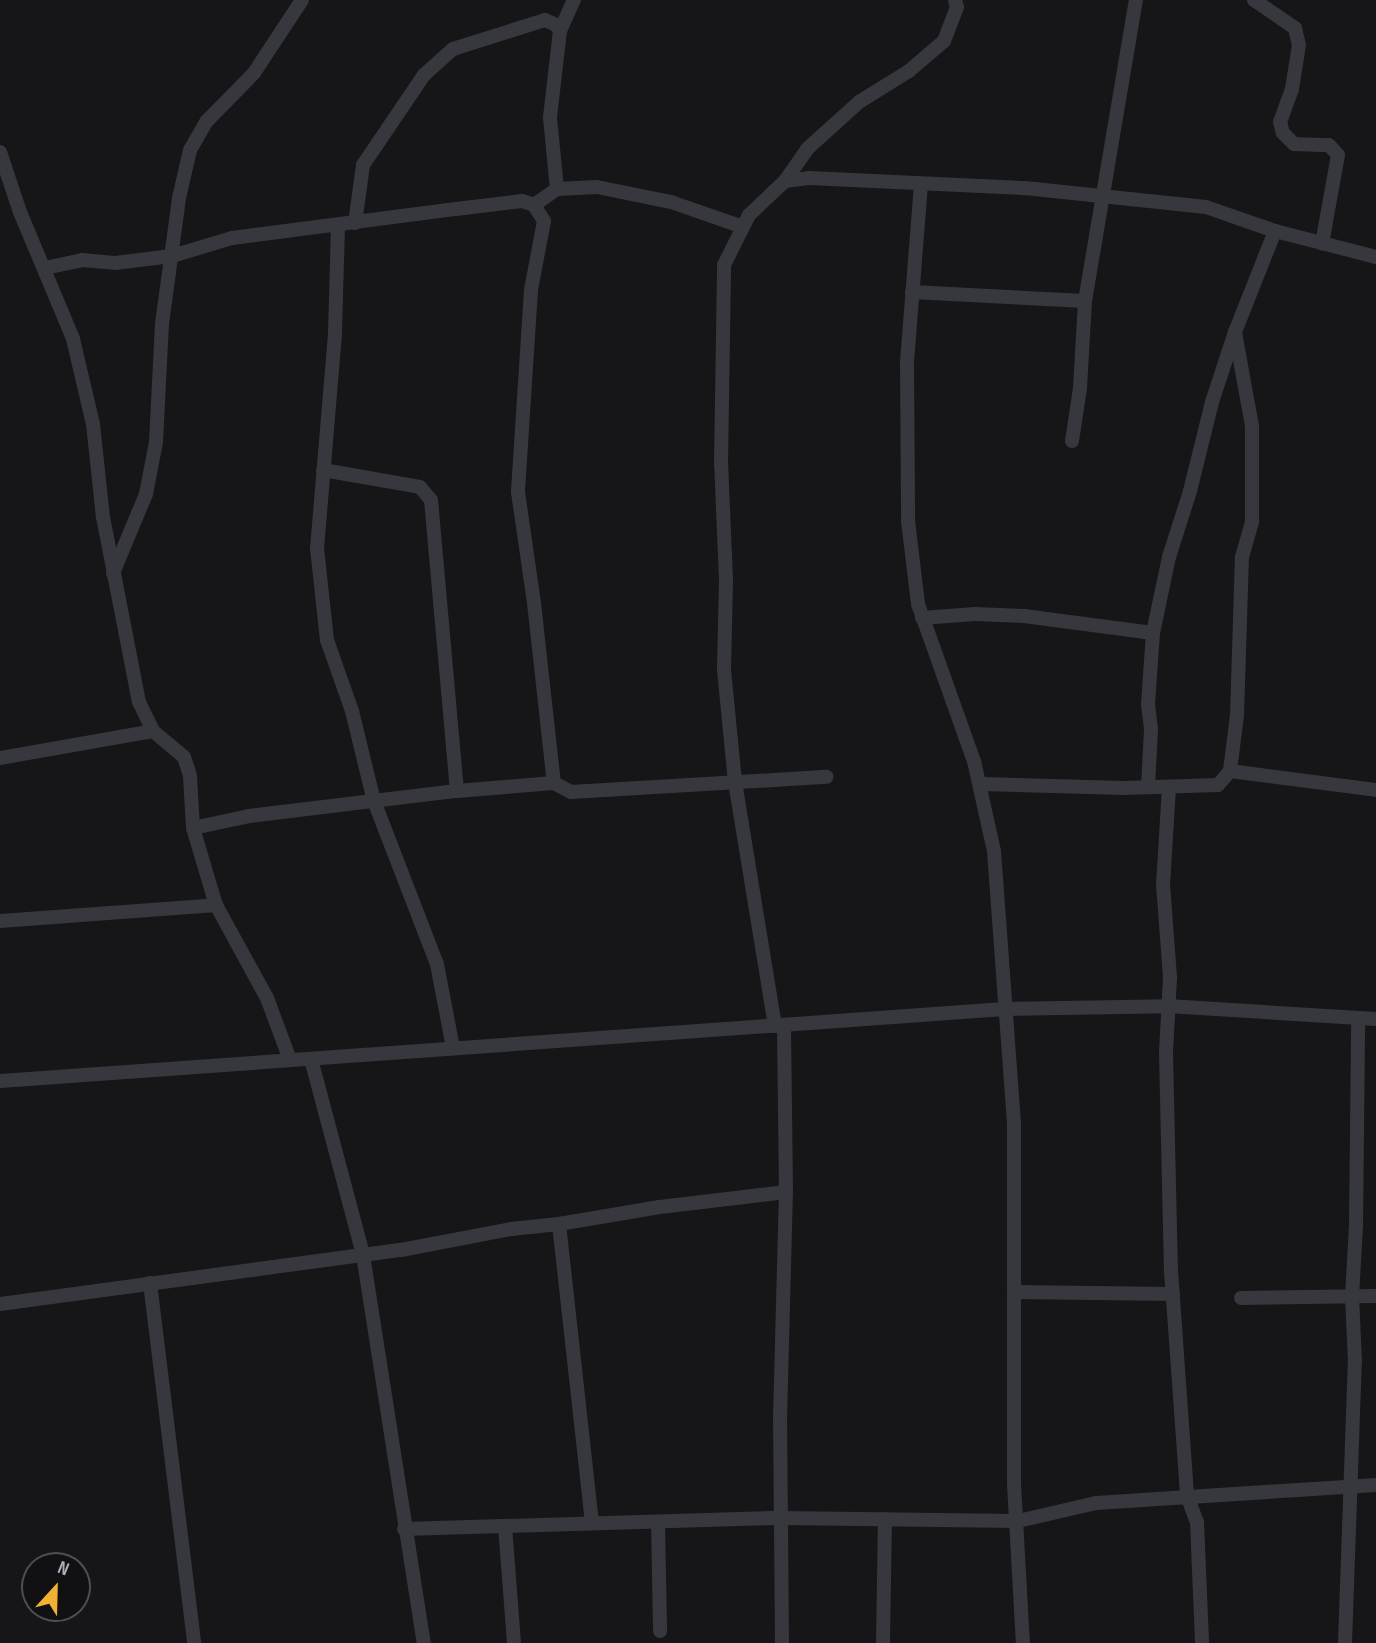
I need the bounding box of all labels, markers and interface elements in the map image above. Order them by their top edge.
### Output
north arrow [21,1552,91,1622]
text: N [54,1556,72,1581]

